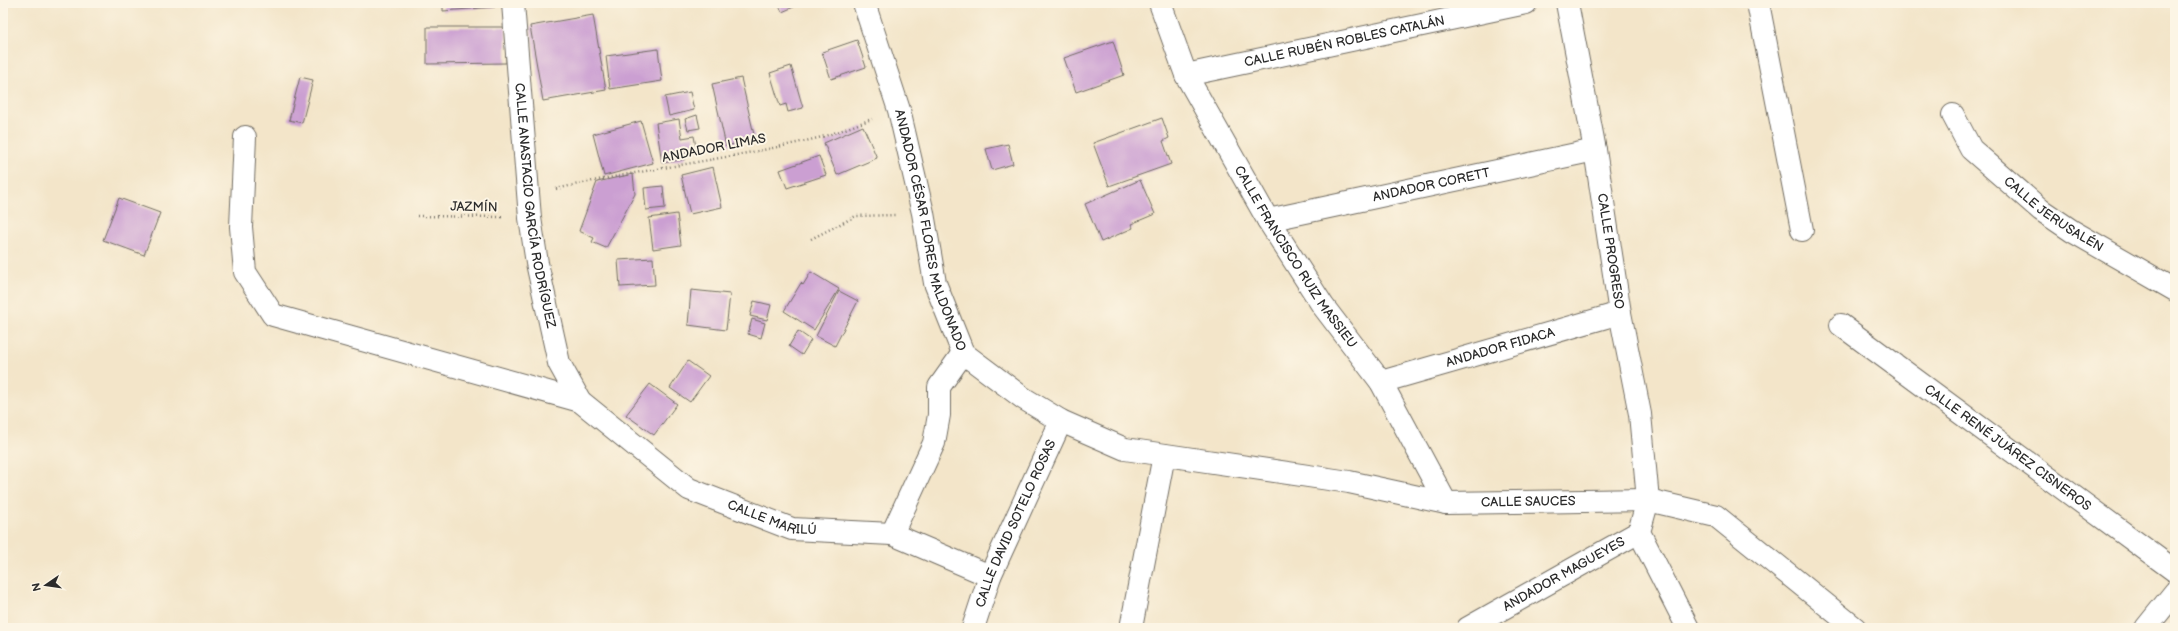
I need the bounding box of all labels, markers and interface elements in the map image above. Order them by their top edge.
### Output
street label: CALLE RUBÉN ROBLES CATALÁN [1243,12,1446,70]
street label: CALLE ANASTACIO GARCÍA RODRÍGUEZ [511,82,559,330]
street label: ANDADOR CÉSAR FLORES MALDONADO [891,108,969,353]
street label: ANDADOR LIMAS [661,130,767,166]
street label: CALLE FRANCISCO RUIZ MASSIEU [1231,163,1360,351]
street label: ANDADOR CORETT [1371,165,1492,205]
street label: CALLE JERUSALÉN [2000,173,2106,255]
street label: CALLE PROGRESO [1594,192,1627,310]
street label: JAZMÍN [450,198,498,215]
street label: ANDADOR FIDACA [1444,324,1556,371]
street label: CALLE RENÉ JUÁREZ CISNEROS [1921,381,2094,514]
street label: CALLE DAVID SOTELO ROSAS [972,437,1059,610]
street label: CALLE SAUCES [1481,493,1576,510]
street label: CALLE MARILÚ [725,497,817,538]
street label: ANDADOR MAGUEYES [1500,533,1628,615]
north arrow [26,565,66,605]
text: N [29,582,44,593]

